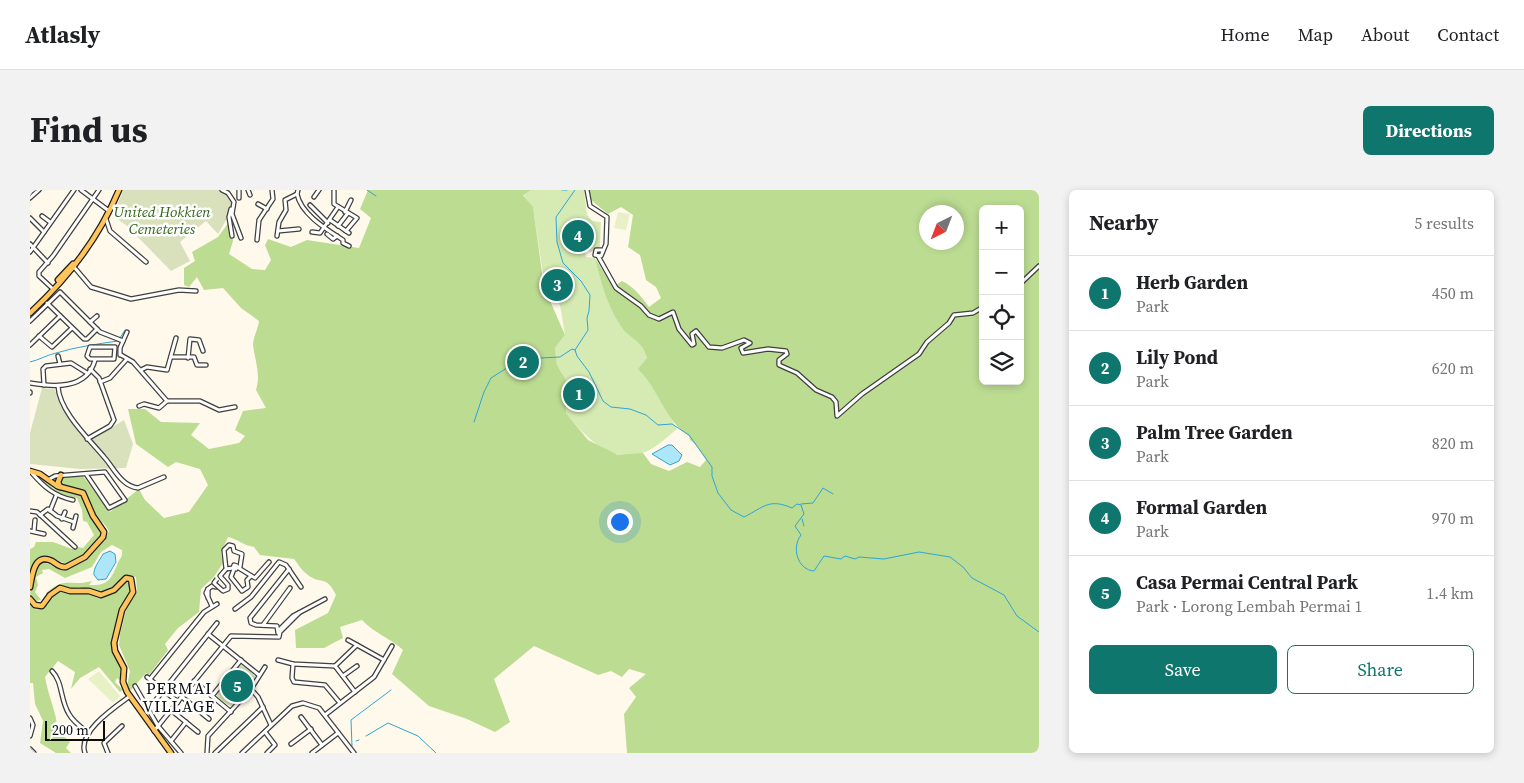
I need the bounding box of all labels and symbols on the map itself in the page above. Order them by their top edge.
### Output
park label: United Hokkien Cemeteries [114,201,211,239]
north arrow [919,205,964,250]
pin: 4 [562,217,594,255]
pin: 3 [541,266,573,304]
pin: 2 [507,343,539,381]
pin: 1 [563,375,595,413]
your location [607,509,633,535]
pin: 5 [221,667,253,705]
district label: PERMAI VILLAGE [143,677,215,717]
scale bar [45,718,105,741]

